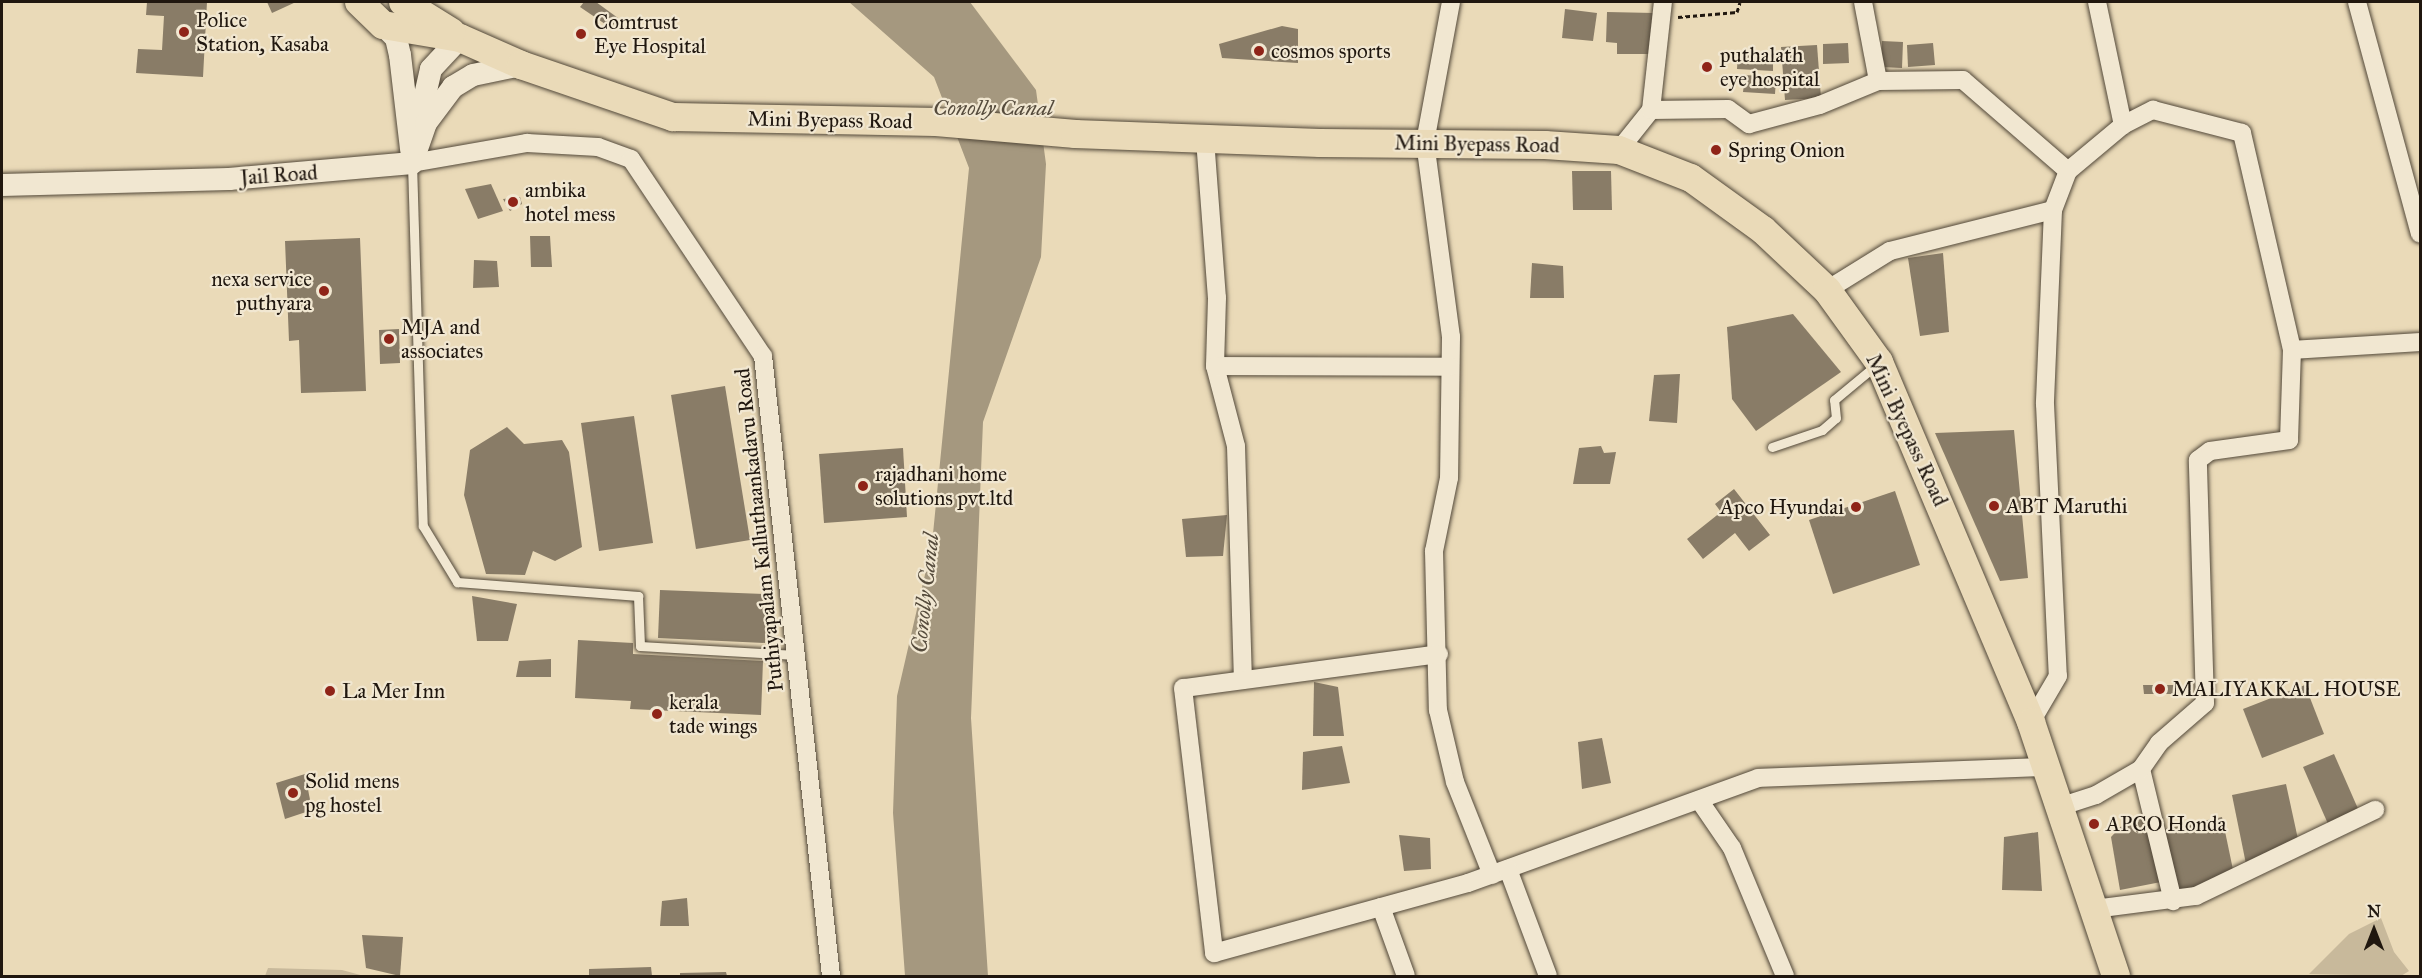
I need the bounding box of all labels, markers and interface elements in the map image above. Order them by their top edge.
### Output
place label: Police Station, Kasaba [196,7,329,57]
place label: Comtrust Eye Hospital [594,9,706,59]
marker: Police Station, Kasaba [177,25,191,39]
marker: Comtrust Eye Hospital [572,25,590,43]
place label: cosmos sports [1271,38,1391,64]
place label: puthalath eye hospital [1720,42,1820,92]
marker: cosmos sports [1252,44,1266,58]
marker: puthalath eye hospital [1698,58,1716,76]
water label: Conolly Canal [933,95,1053,121]
street label: Mini Byepass Road [747,106,913,134]
street label: Mini Byepass Road [1394,130,1560,158]
place label: Spring Onion [1728,137,1845,163]
marker: Spring Onion [1709,143,1723,157]
street label: Jail Road [239,160,319,190]
place label: ambika hotel mess [525,177,615,227]
marker: ambika hotel mess [506,195,520,209]
place label: nexa service puthyara [211,266,312,316]
marker: nexa service puthyara [317,284,331,298]
place label: MJA and associates [401,314,483,364]
marker: MJA and associates [382,332,396,346]
street label: Mini Byepass Road [1861,350,1953,510]
street label: Puthiyapalam Kalluthaankadavu Road [729,367,789,693]
place label: rajadhani home solutions pvt.ltd [875,461,1013,511]
marker: rajadhani home solutions pvt.ltd [856,479,870,493]
place label: ABT Maruthi [2006,493,2128,519]
place label: Apco Hyundai [1720,494,1844,520]
marker: ABT Maruthi [1987,499,2001,513]
marker: Apco Hyundai [1849,500,1863,514]
water label: Conolly Canal [906,532,944,654]
place label: MALIYAKKAL HOUSE [2172,676,2401,702]
place label: La Mer Inn [342,678,445,704]
marker: MALIYAKKAL HOUSE [2153,682,2167,696]
marker: La Mer Inn [323,684,337,698]
place label: kerala tade wings [669,689,757,739]
marker: kerala tade wings [650,707,664,721]
place label: Solid mens pg hostel [305,768,400,818]
marker: Solid mens pg hostel [286,786,300,800]
place label: APCO Honda [2106,811,2226,837]
marker: APCO Honda [2087,817,2101,831]
north arrow [2344,900,2404,960]
text: N [2367,902,2381,921]

